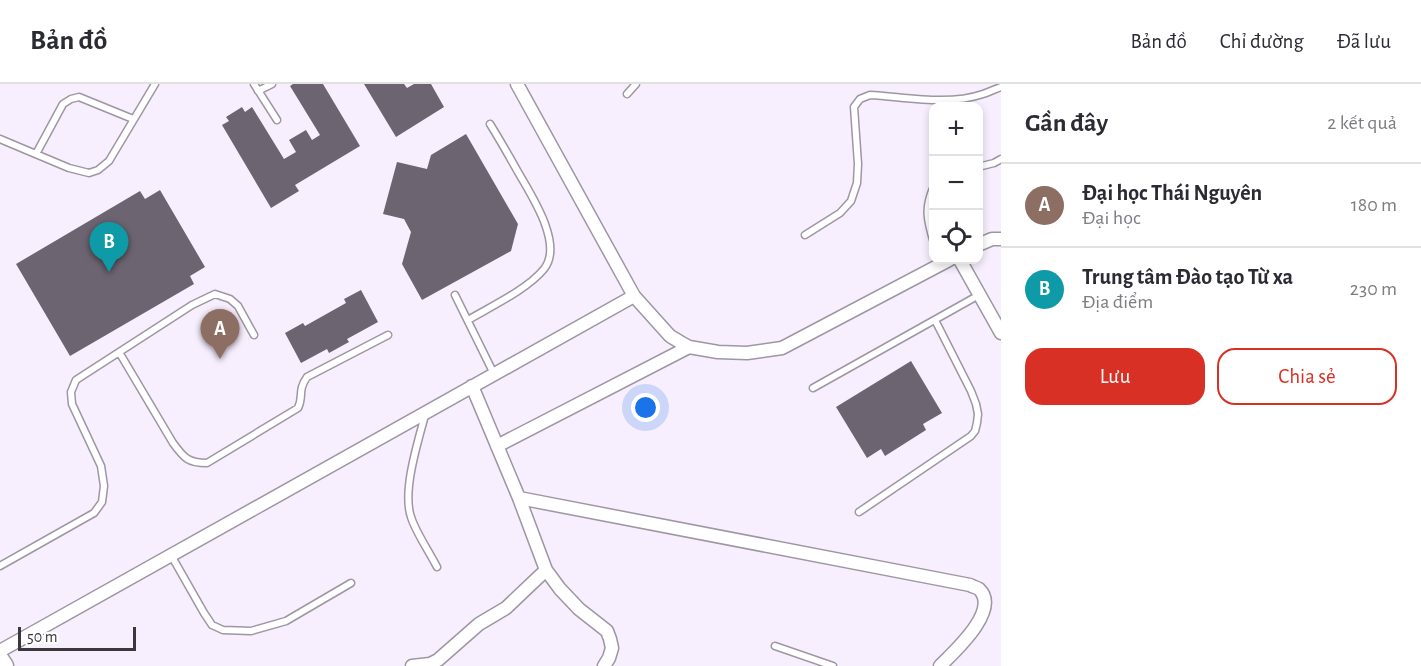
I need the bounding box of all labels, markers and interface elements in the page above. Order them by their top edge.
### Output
text: Bản đồ [30,27,107,55]
text: Bản đồ [1130,31,1187,52]
text: Chỉ đường [1220,31,1304,52]
text: Đã lưu [1337,31,1391,52]
map controls [929,102,983,264]
button: + [929,102,983,156]
text: Gần đây [1025,110,1108,136]
text: 2 kết quả [1327,113,1397,133]
button: − [929,156,983,210]
text: Đại học Thái Nguyên [1082,182,1262,204]
text: A [1039,195,1051,215]
text: 180 m [1351,195,1397,215]
text: Đại học [1082,208,1141,228]
button: locate [929,210,983,264]
pin: B [90,222,128,272]
text: Trung tâm Đào tạo Từ xa [1082,266,1293,288]
text: B [1039,279,1050,299]
text: 230 m [1350,279,1397,299]
text: Địa điểm [1082,292,1153,312]
pin: A [200,310,240,359]
button: Lưu [1025,348,1205,405]
button: Chia sẻ [1217,348,1397,405]
your location [631,393,660,422]
scale bar [18,624,136,652]
text: 50 m [27,629,58,645]

